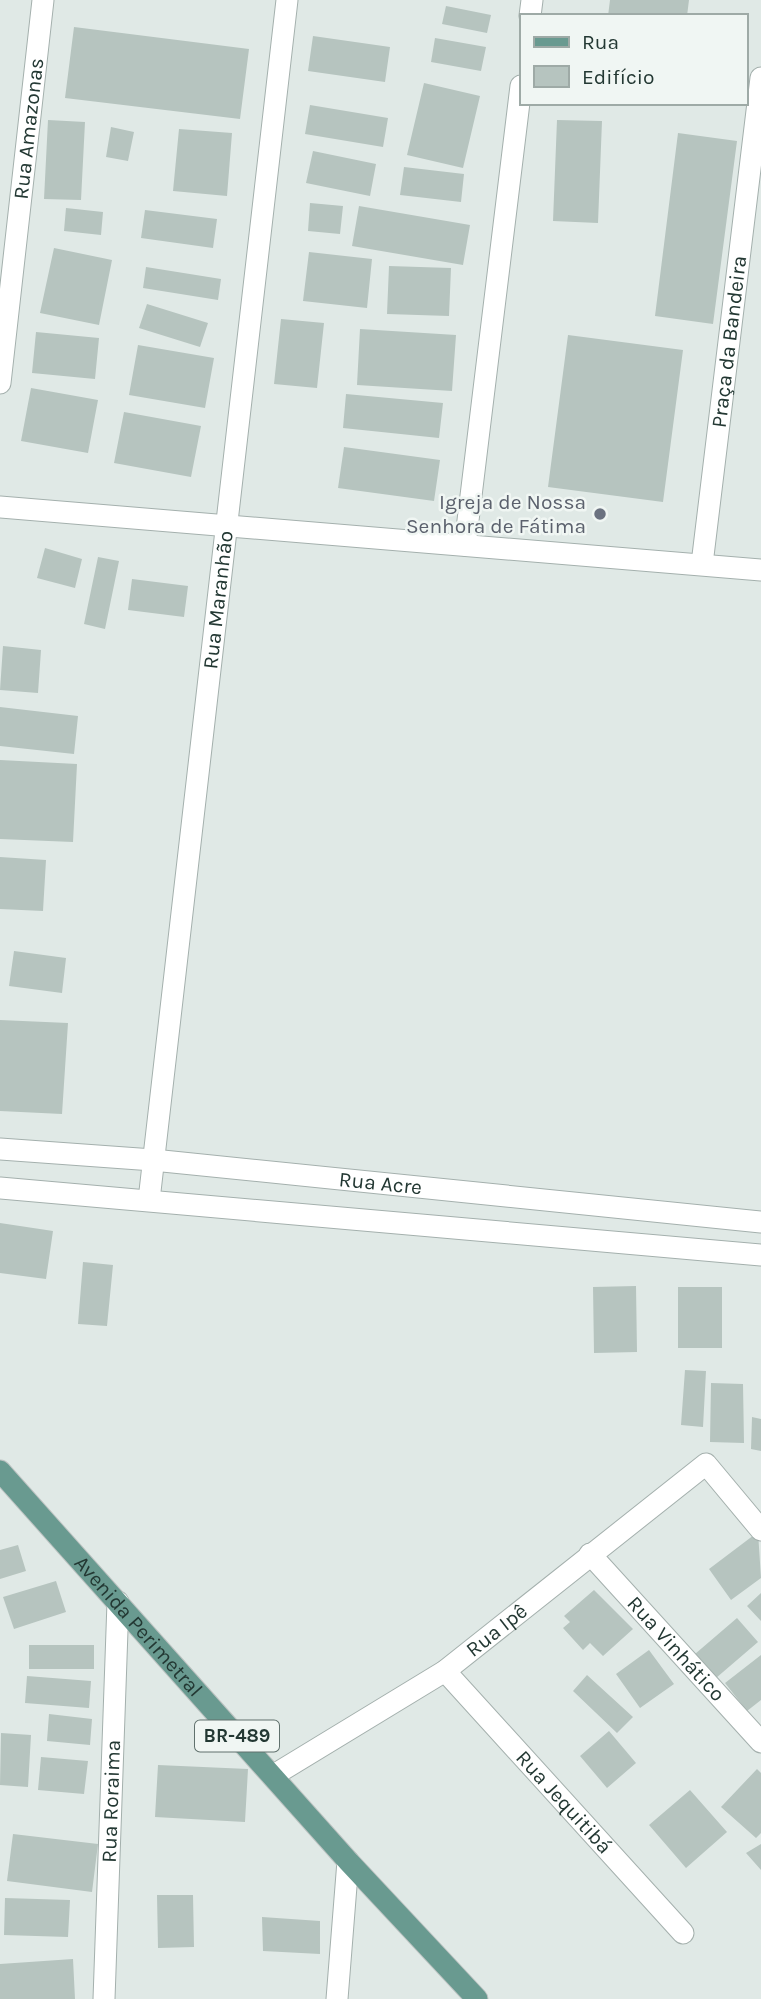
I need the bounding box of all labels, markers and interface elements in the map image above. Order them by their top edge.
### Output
legend [520,14,747,105]
text: Rua [582,30,619,54]
street label: Rua Amazonas [9,57,48,201]
text: Edifício [582,65,655,89]
street label: Praça da Bandeira [707,254,751,429]
place label: Igreja de Nossa Senhora de Fátima [406,490,586,538]
marker: Igreja de Nossa Senhora de Fátima [592,506,608,522]
street label: Rua Maranhão [198,529,238,670]
street label: Rua Acre [338,1167,423,1199]
street label: Avenida Perimetral [69,1551,208,1702]
street label: Rua Vinhático [622,1591,730,1706]
street label: Rua Ipê [461,1599,532,1662]
road number: BR-489 [195,1720,279,1752]
street label: Rua Roraima [97,1739,125,1863]
street label: Rua Jequitibá [511,1746,617,1859]

